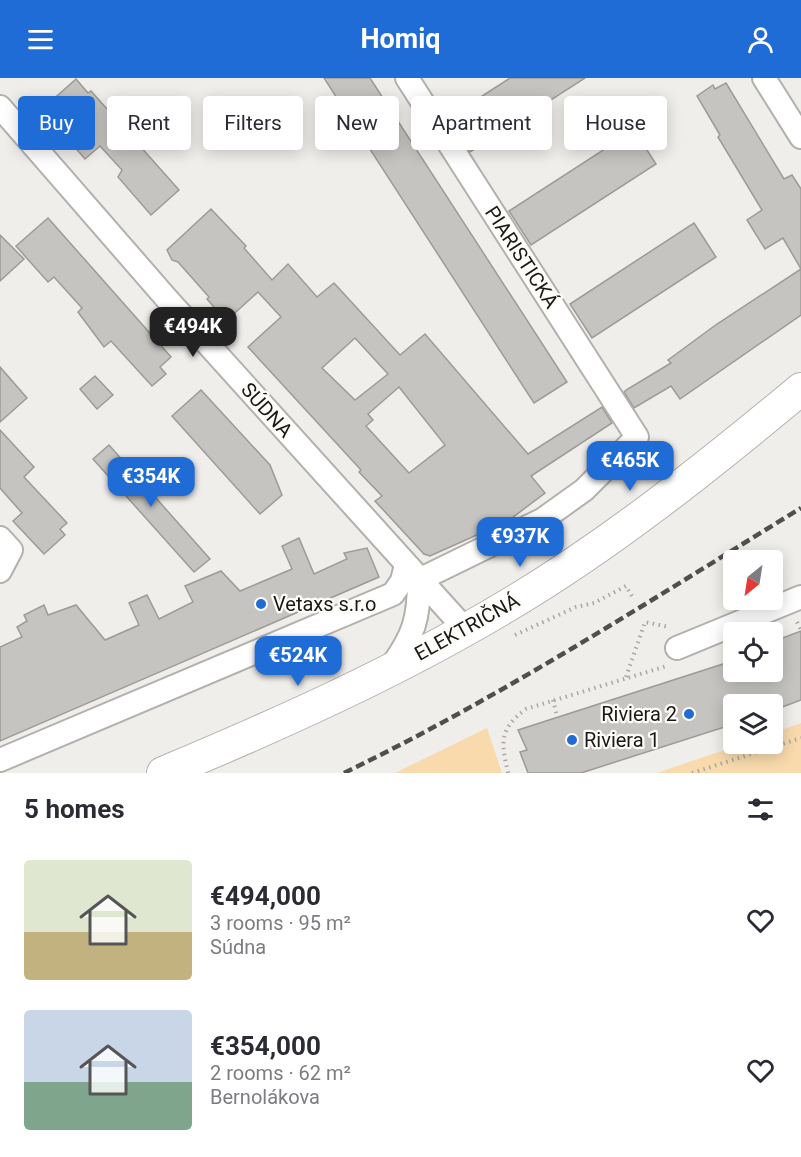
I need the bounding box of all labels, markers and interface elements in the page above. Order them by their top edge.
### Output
icon: menu [24,23,57,56]
text: Homiq [360,23,441,55]
icon: person [744,23,777,56]
chip: Buy [18,96,95,150]
chip: Rent [107,96,191,150]
chip: Filters [203,96,303,150]
chip: New [315,96,399,150]
chip: Apartment [411,96,552,150]
chip: House [564,96,667,150]
street label: PIARISTICKÁ [480,201,564,313]
pin: €494K [151,307,235,358]
text: €494K [164,314,222,338]
street label: SÚDNA [236,378,298,442]
pin: €465K [588,441,672,492]
text: €465K [601,448,659,472]
pin: €354K [109,457,193,508]
text: €354K [122,464,180,488]
pin: €937K [478,517,562,568]
text: €937K [491,524,549,548]
north arrow [723,550,783,610]
map controls [723,550,783,754]
street label: ELEKTRIČNÁ [410,588,524,666]
place label: Vetaxs s.r.o [273,592,376,616]
marker: Vetaxs s.r.o [254,597,268,611]
button: locate [723,622,783,682]
pin: €524K [256,636,340,687]
text: €524K [269,643,327,667]
button: layers [723,694,783,754]
place label: Riviera 2 [601,702,677,726]
marker: Riviera 2 [682,707,696,721]
place label: Riviera 1 [584,728,660,752]
marker: Riviera 1 [565,733,579,747]
icon: filters [744,793,777,826]
text: 5 homes [24,794,125,824]
text: €494,000 [210,881,321,911]
icon: home [72,884,144,956]
icon: heart [744,904,777,937]
text: 3 rooms · 95 m² [210,911,351,935]
text: Súdna [210,935,266,959]
text: €354,000 [210,1031,321,1061]
icon: home [72,1034,144,1106]
icon: heart [744,1054,777,1087]
text: 2 rooms · 62 m² [210,1061,351,1085]
text: Bernolákova [210,1085,320,1109]

